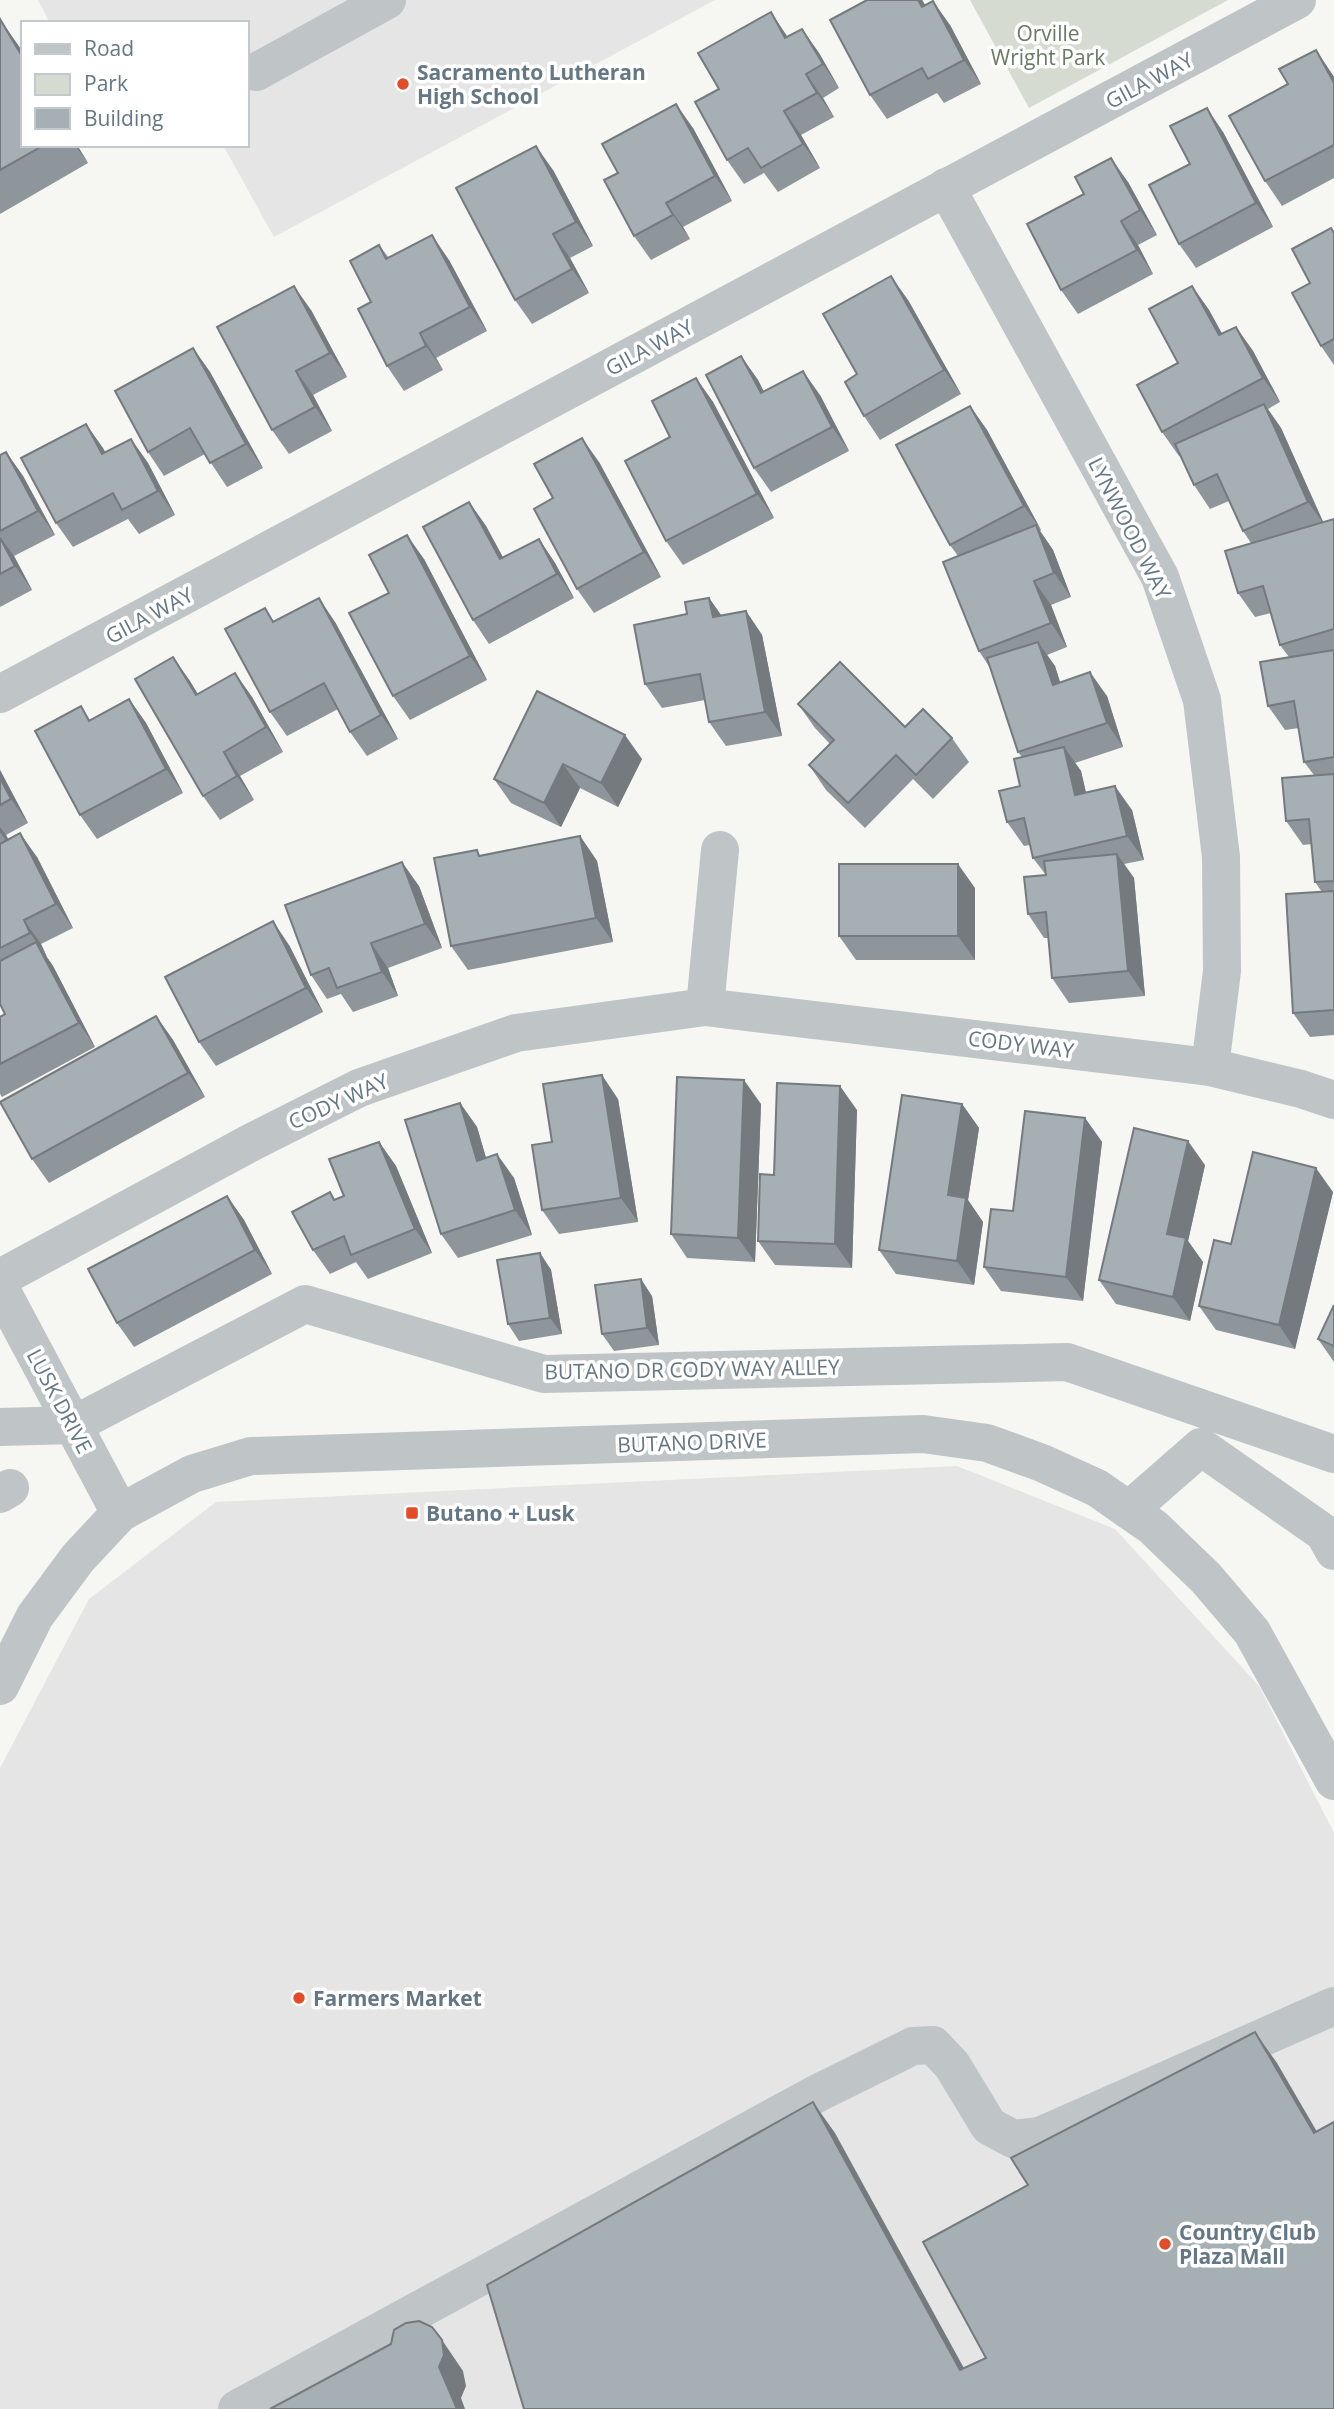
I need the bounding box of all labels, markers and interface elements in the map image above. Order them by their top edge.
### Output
park label: Orville Wright Park [991,19,1105,71]
legend [21,21,248,147]
text: Road [84,34,134,62]
street label: GILA WAY [1100,45,1198,115]
place label: Sacramento Lutheran High School [417,58,646,110]
text: Park [84,69,128,97]
marker: Sacramento Lutheran High School [395,76,411,92]
text: Building [84,104,163,132]
street label: GILA WAY [600,312,698,382]
street label: LYNWOOD WAY [1082,452,1178,604]
street label: GILA WAY [100,580,198,650]
street label: CODY WAY [966,1024,1076,1064]
street label: CODY WAY [284,1066,393,1135]
street label: LUSK DRIVE [21,1344,99,1458]
street label: BUTANO DR CODY WAY ALLEY [544,1352,840,1386]
street label: BUTANO DRIVE [617,1425,767,1459]
place label: Butano + Lusk [426,1499,576,1527]
marker: Butano + Lusk [404,1505,420,1521]
place label: Farmers Market [313,1984,482,2012]
marker: Farmers Market [291,1990,307,2006]
place label: Country Club Plaza Mall [1179,2218,1316,2270]
marker: Country Club Plaza Mall [1157,2236,1173,2252]

